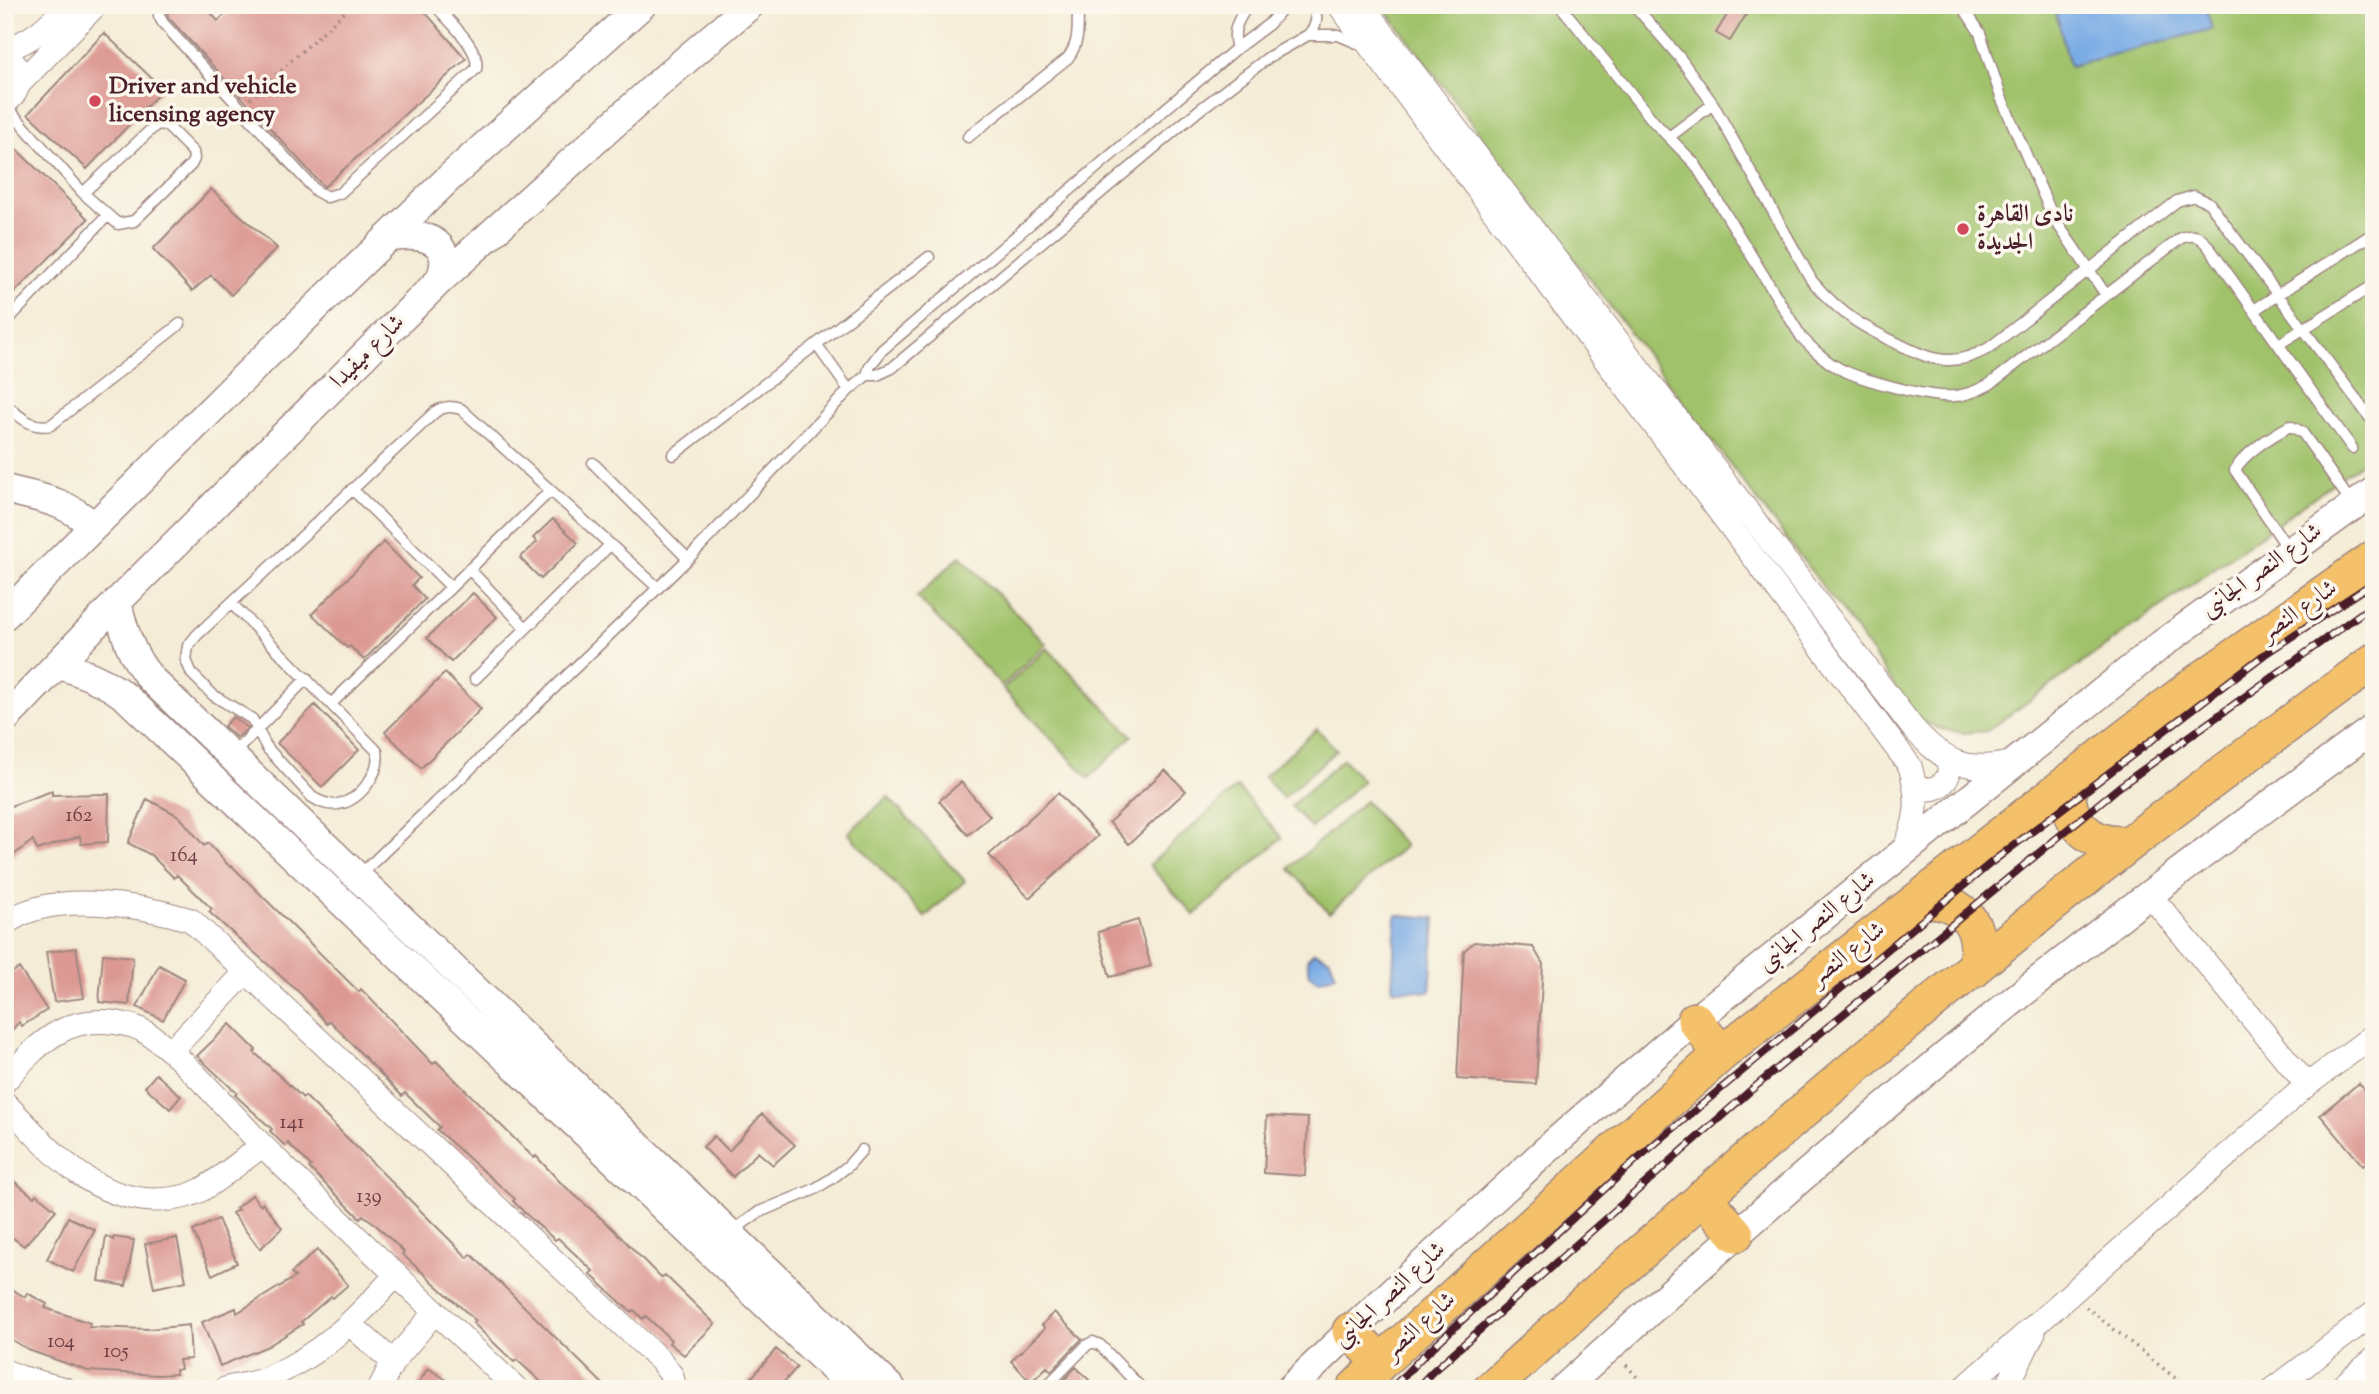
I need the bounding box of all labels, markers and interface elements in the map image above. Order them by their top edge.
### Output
place label: Driver and vehicle licensing agency [109,70,297,132]
marker: Driver and vehicle licensing agency [87,93,103,109]
place label: نادى القاهرة الجديدة [1977,198,2073,260]
marker: نادى القاهرة الجديدة [1955,221,1971,237]
street label: شارع ميفيدا [323,307,414,398]
street label: شارع النصر الجانبى [2196,517,2328,625]
street label: شارع النصر [2255,574,2343,648]
house number: 162 [65,801,93,831]
house number: 164 [170,841,198,871]
street label: شارع النصر الجانبى [1752,866,1882,978]
street label: شارع النصر [1805,916,1891,992]
house number: 141 [280,1108,304,1138]
house number: 139 [356,1182,382,1212]
street label: شارع النصر الجانبى [1328,1236,1452,1354]
street label: شارع النصر [1378,1286,1462,1366]
house number: 104 [47,1327,75,1357]
house number: 105 [103,1337,129,1367]

